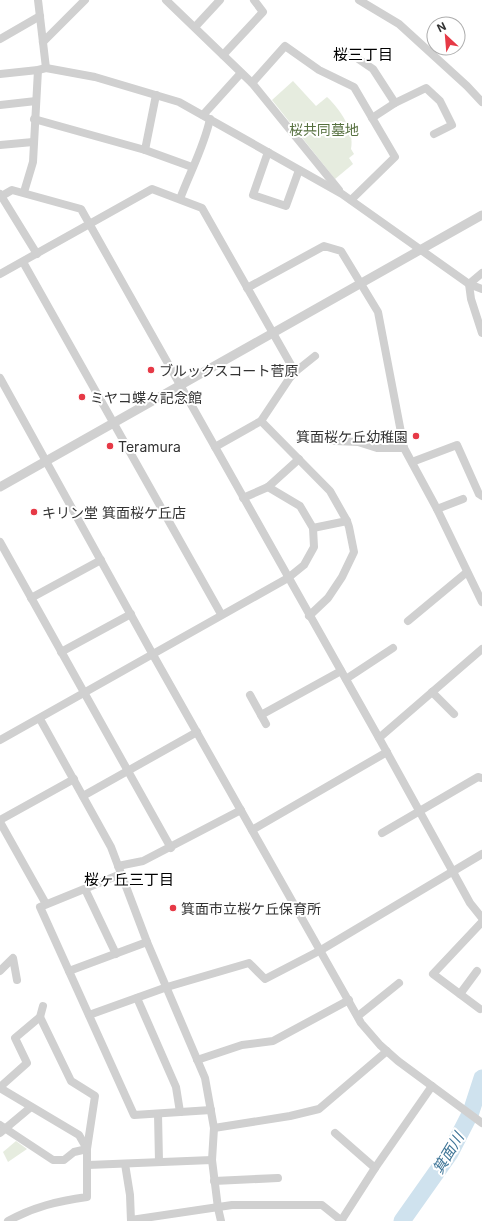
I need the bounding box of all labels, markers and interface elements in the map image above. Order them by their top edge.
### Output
north arrow [426,16,466,56]
text: N [435,19,448,35]
district label: 桜三丁目 [333,45,393,64]
park label: 桜共同墓地 [289,121,359,138]
place label: ブルックスコート菅原 [159,362,299,379]
marker: ブルックスコート菅原 [146,365,156,375]
place label: ミヤコ蝶々記念館 [90,389,202,406]
marker: ミヤコ蝶々記念館 [77,392,87,402]
place label: 箕面桜ケ丘幼稚園 [296,428,408,445]
marker: 箕面桜ケ丘幼稚園 [411,431,421,441]
place label: Teramura [118,438,181,455]
marker: Teramura [105,441,115,451]
place label: キリン堂 箕面桜ケ丘店 [42,504,186,521]
marker: キリン堂 箕面桜ケ丘店 [29,507,39,517]
district label: 桜ヶ丘三丁目 [84,870,174,889]
place label: 箕面市立桜ケ丘保育所 [181,900,321,917]
marker: 箕面市立桜ケ丘保育所 [168,903,178,913]
water label: 箕面川 [428,1127,469,1177]

